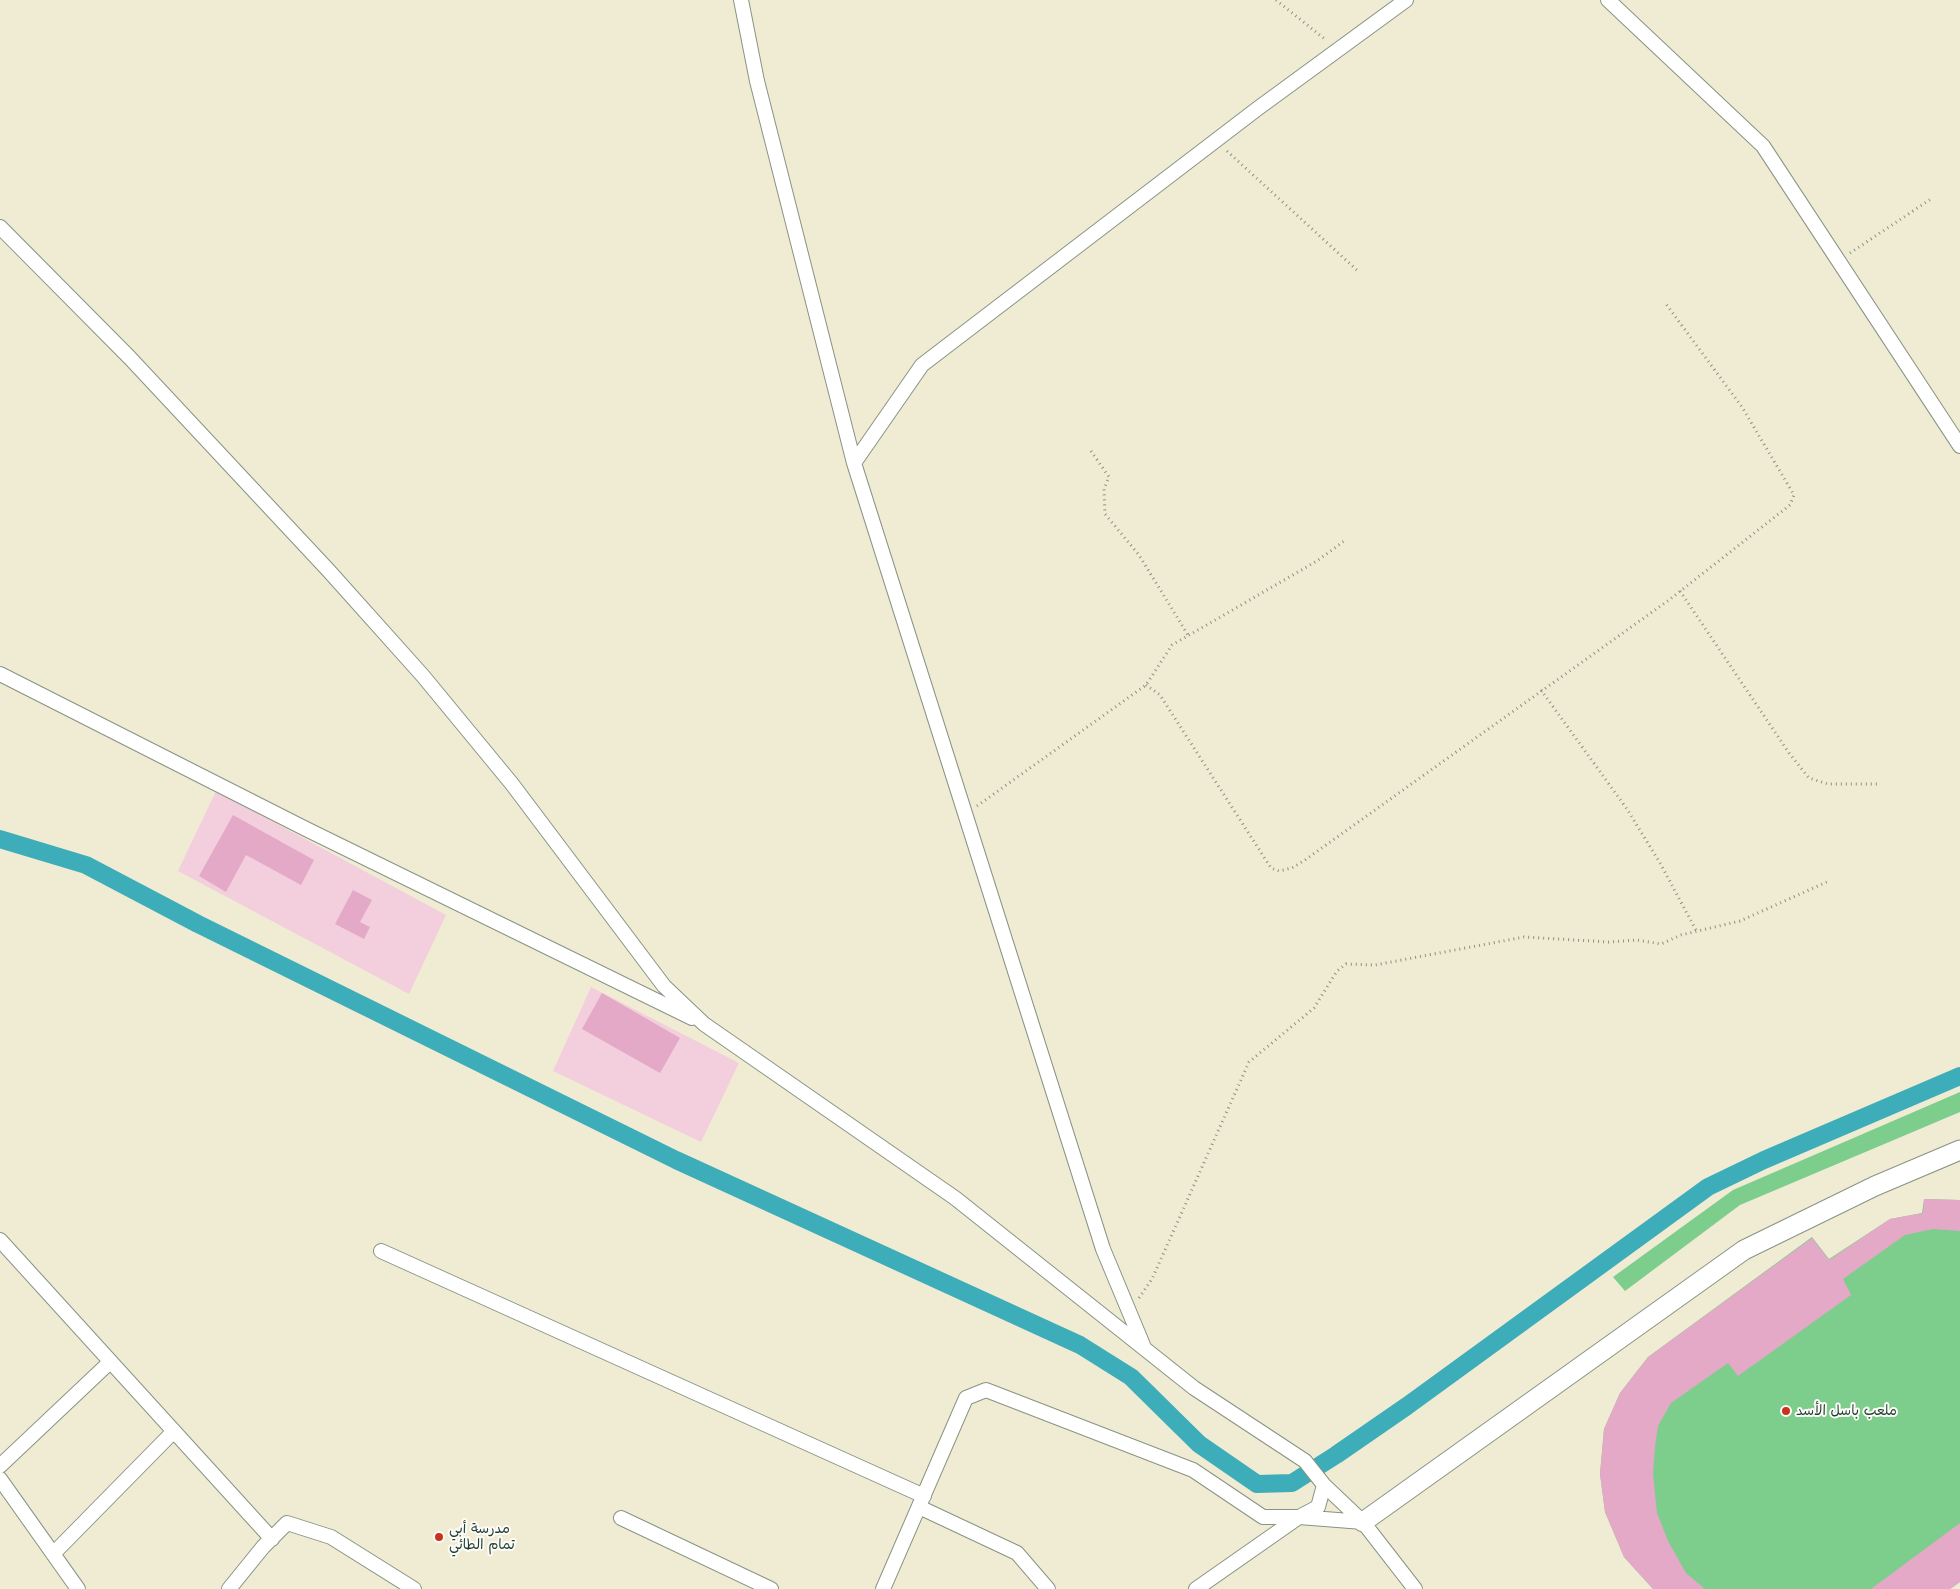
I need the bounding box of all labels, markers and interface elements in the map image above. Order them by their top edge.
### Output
place label: ملعب باسل الأسد [1796,1403,1897,1419]
marker: ملعب باسل الأسد [1780,1405,1792,1417]
place label: مدرسة أبي تمام الطائي [449,1521,515,1554]
marker: مدرسة أبي تمام الطائي [433,1531,445,1543]

